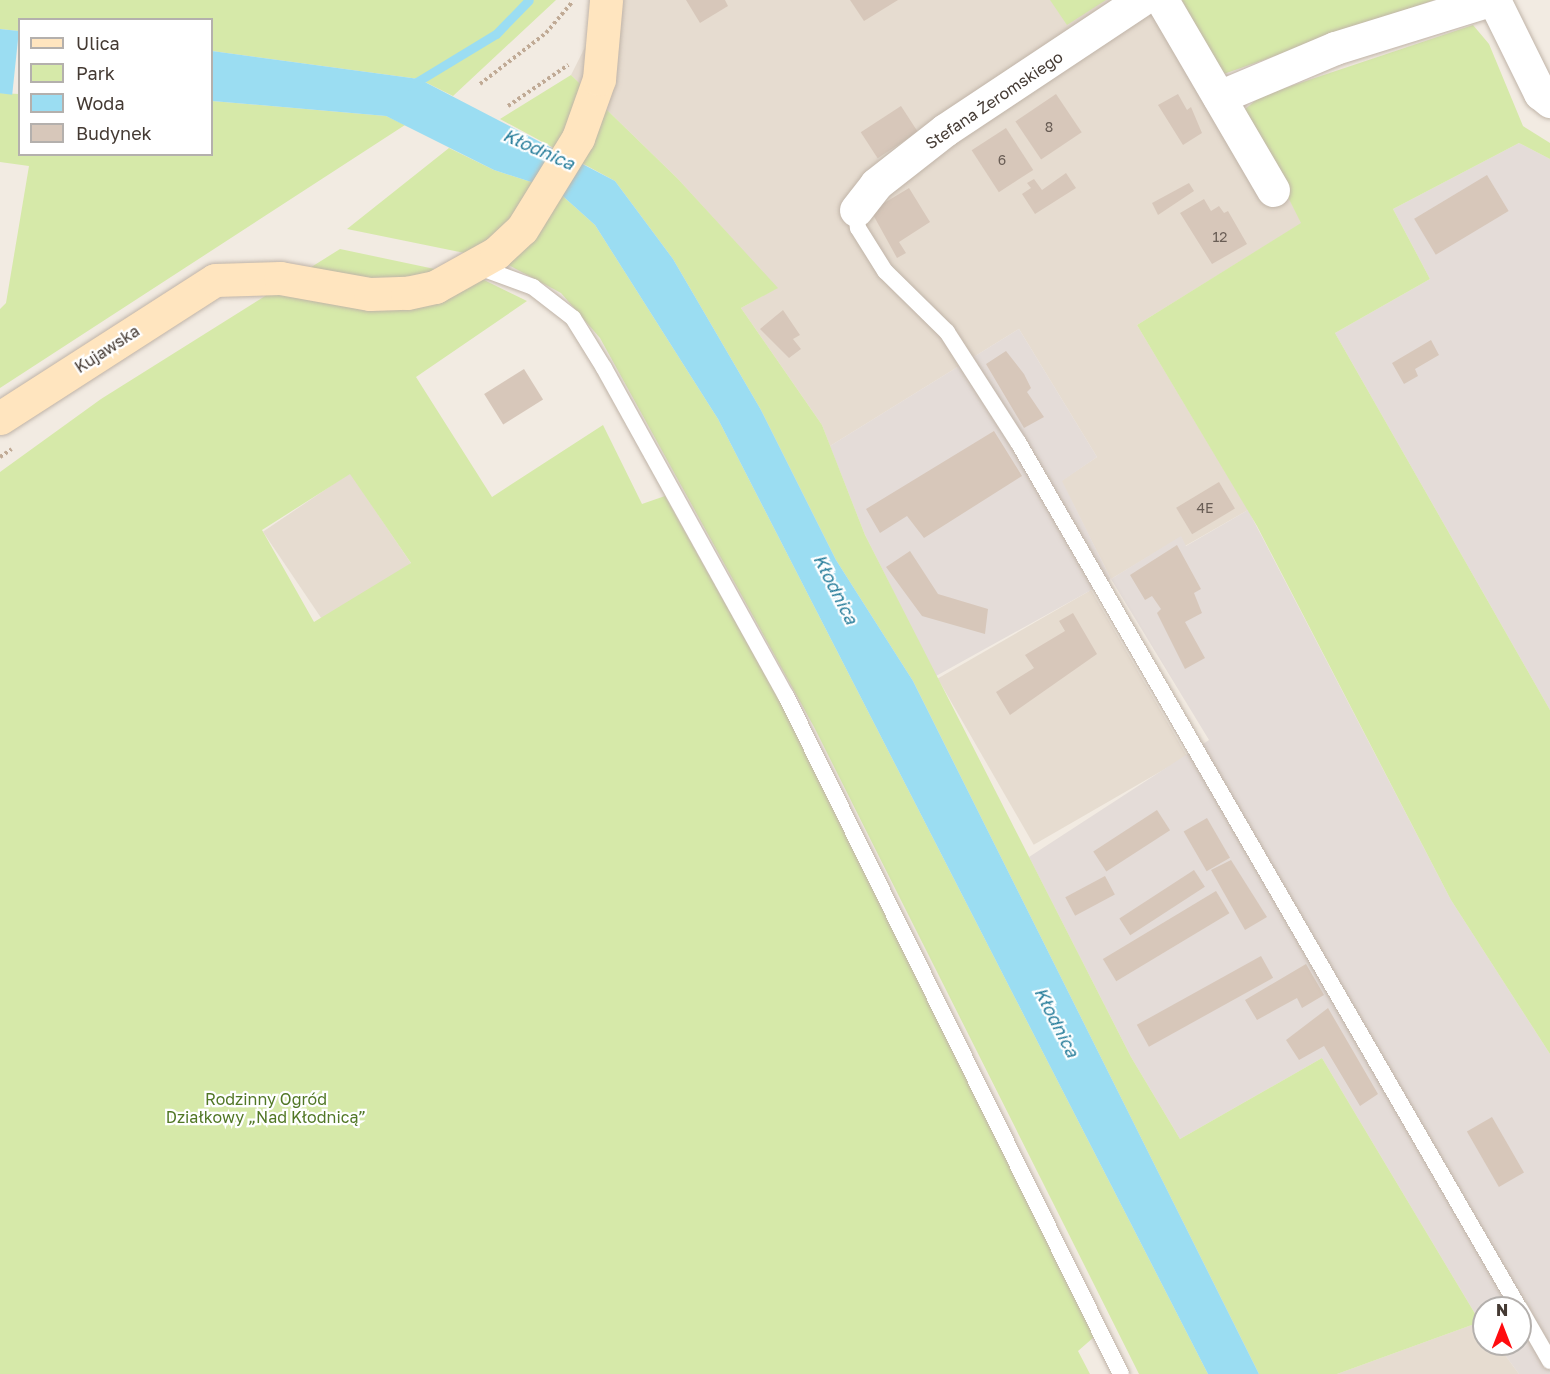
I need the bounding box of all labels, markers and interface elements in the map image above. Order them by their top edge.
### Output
legend [18,18,213,156]
text: Ulica [76,32,120,54]
street label: Stefana Żeromskiego [922,47,1066,153]
text: Park [76,62,115,84]
text: Woda [76,92,125,114]
house number: 8 [1045,119,1053,135]
text: Budynek [76,122,152,144]
water label: Kłodnica [500,124,578,174]
house number: 6 [998,152,1006,168]
house number: 12 [1213,229,1227,245]
street label: Kujawska [71,321,143,377]
house number: 4E [1196,500,1214,516]
water label: Kłodnica [809,550,863,628]
water label: Kłodnica [1030,983,1084,1061]
park label: Rodzinny Ogród Działkowy „Nad Kłodnicą” [166,1089,366,1127]
north arrow [1472,1296,1532,1356]
text: N [1496,1300,1508,1320]

